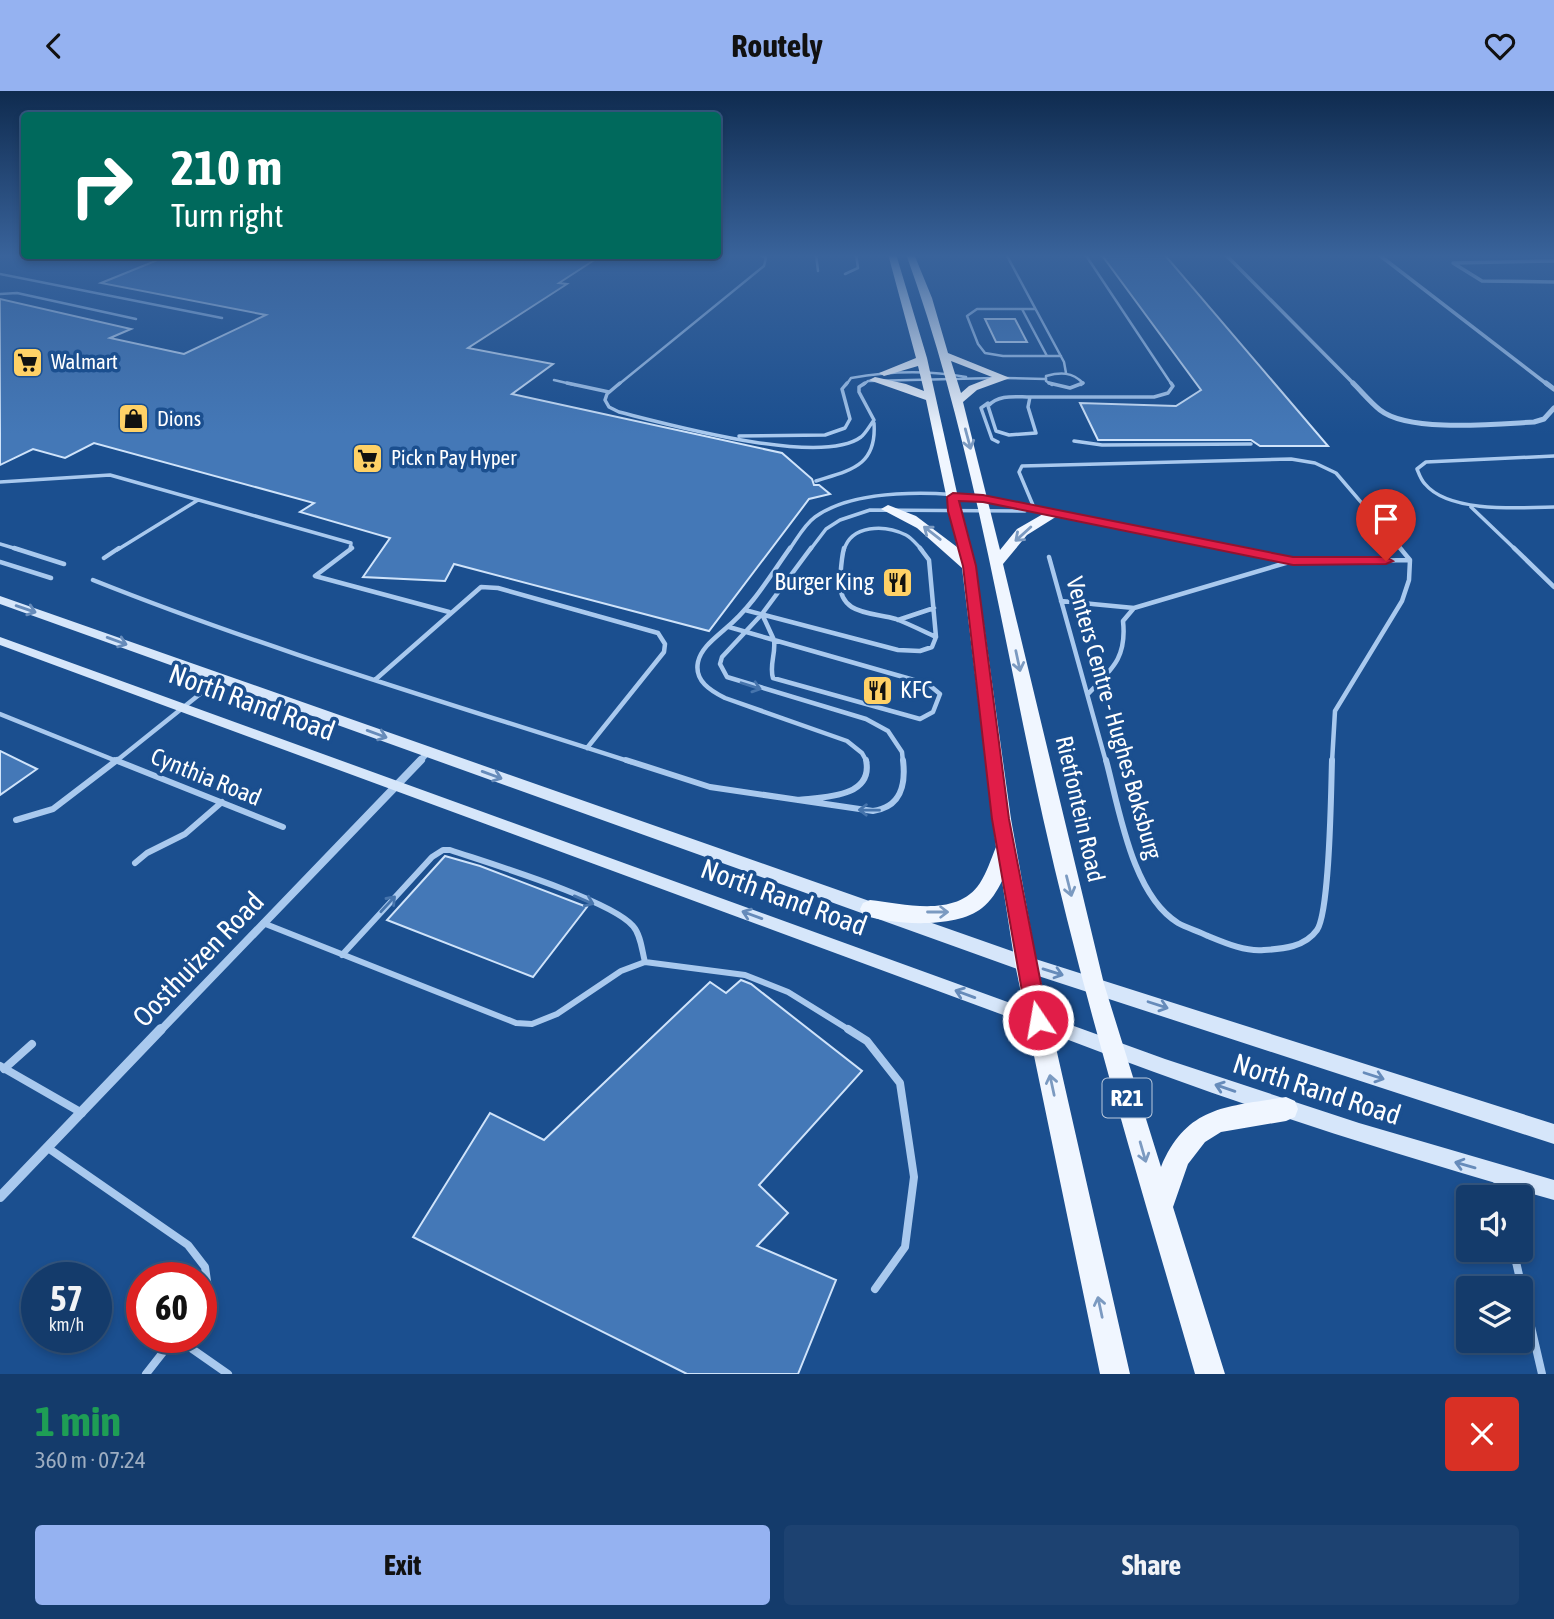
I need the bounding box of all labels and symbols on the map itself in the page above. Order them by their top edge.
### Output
supermarket icon: Walmart [11,345,45,379]
place label: Walmart [51,349,118,373]
shop icon: Dions [117,402,151,436]
place label: Dions [157,406,201,430]
one-way arrow [962,427,975,450]
supermarket icon: Pick n Pay Hyper [351,441,385,475]
place label: Pick n Pay Hyper [391,445,517,469]
pin [1356,489,1416,561]
one-way arrow [923,525,942,540]
one-way arrow [1014,526,1032,542]
restaurant icon: Burger King [880,565,914,599]
place label: Burger King [774,568,875,595]
street label: Venters Centre - Hughes Boksburg [1061,574,1168,863]
one-way arrow [15,604,37,616]
one-way arrow [105,636,127,648]
one-way arrow [1012,649,1026,672]
street label: North Rand Road [165,657,339,747]
restaurant icon: KFC [860,673,894,707]
place label: KFC [900,676,932,703]
one-way arrow [740,680,762,693]
one-way arrow [365,729,387,741]
street label: Rietfontein Road [1051,733,1110,884]
street label: Cynthia Road [147,742,265,811]
one-way arrow [481,769,503,782]
one-way arrow [858,803,881,817]
street label: North Rand Road [697,852,871,942]
one-way arrow [1063,874,1076,896]
street label: Oosthuizen Road [126,885,270,1033]
one-way arrow [573,894,594,907]
one-way arrow [380,895,396,913]
one-way arrow [926,905,949,919]
one-way arrow [741,908,763,921]
one-way arrow [1042,967,1064,980]
position arrow [1001,983,1075,1057]
one-way arrow [955,987,977,999]
one-way arrow [1147,999,1169,1012]
street label: North Rand Road [1229,1047,1405,1131]
one-way arrow [1363,1070,1385,1083]
one-way arrow [1044,1074,1058,1097]
road number: R21 [1102,1079,1152,1117]
one-way arrow [1214,1081,1236,1094]
one-way arrow [1138,1140,1151,1162]
one-way arrow [1454,1158,1476,1171]
speed limit sign: 60 [126,1262,217,1353]
one-way arrow [1093,1296,1106,1319]

